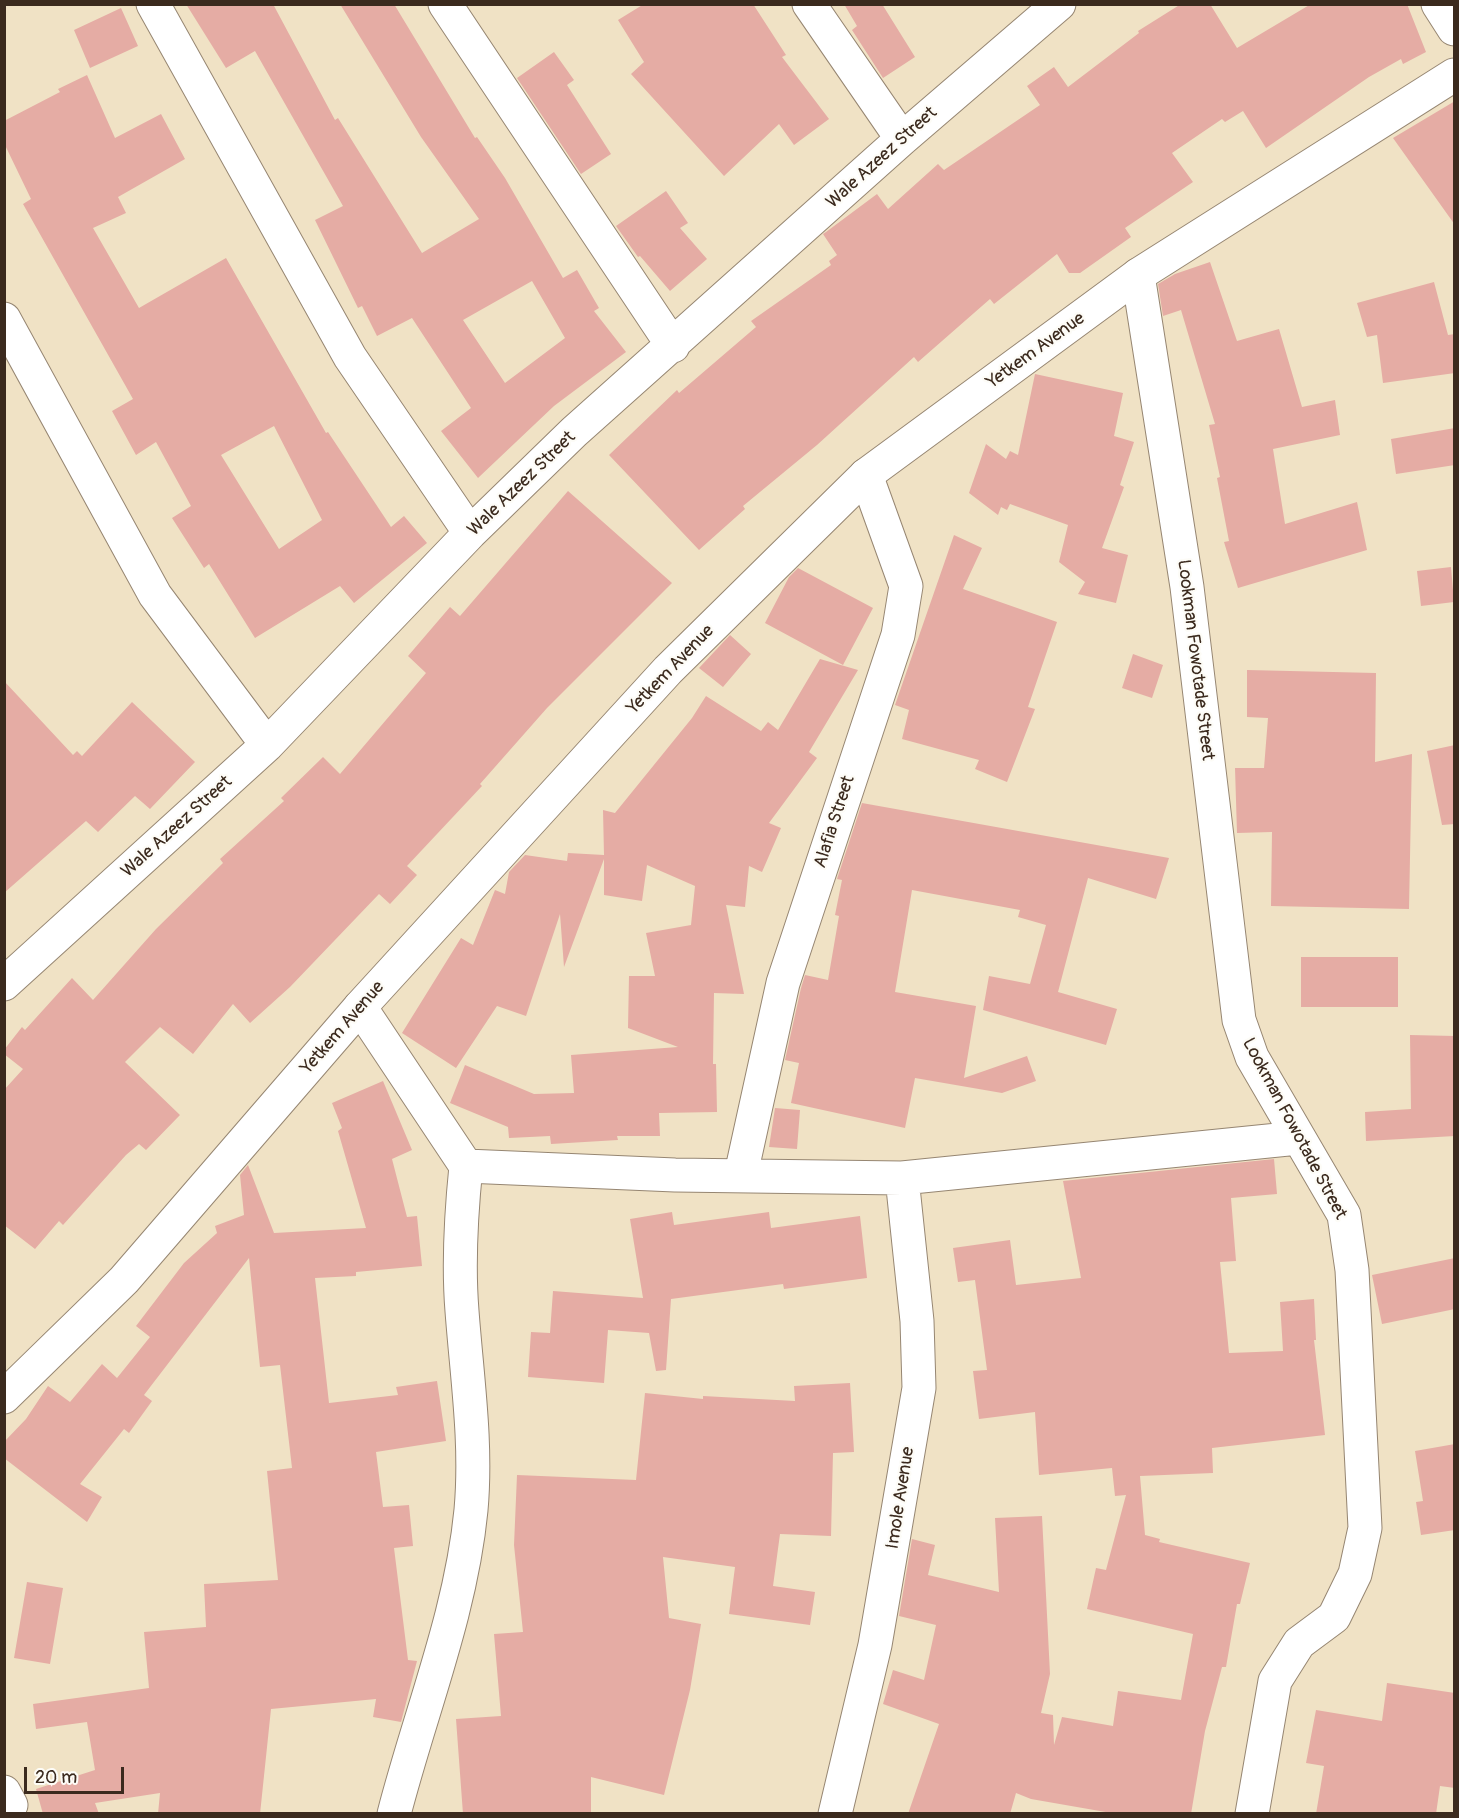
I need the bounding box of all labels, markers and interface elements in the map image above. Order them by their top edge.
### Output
street label: Wale Azeez Street [822,103,942,213]
street label: Yetkem Avenue [983,308,1089,394]
street label: Wale Azeez Street [464,427,580,541]
street label: Lookman Fowotade Street [1172,558,1218,762]
street label: Yetkem Avenue [623,621,719,719]
street label: Wale Azeez Street [117,772,237,882]
street label: Alafia Street [810,773,860,871]
street label: Yetkem Avenue [297,977,389,1079]
street label: Lookman Fowotade Street [1237,1035,1351,1223]
street label: Imole Avenue [882,1445,920,1551]
scale bar [27,1755,128,1793]
text: 20 m [35,1766,77,1789]

